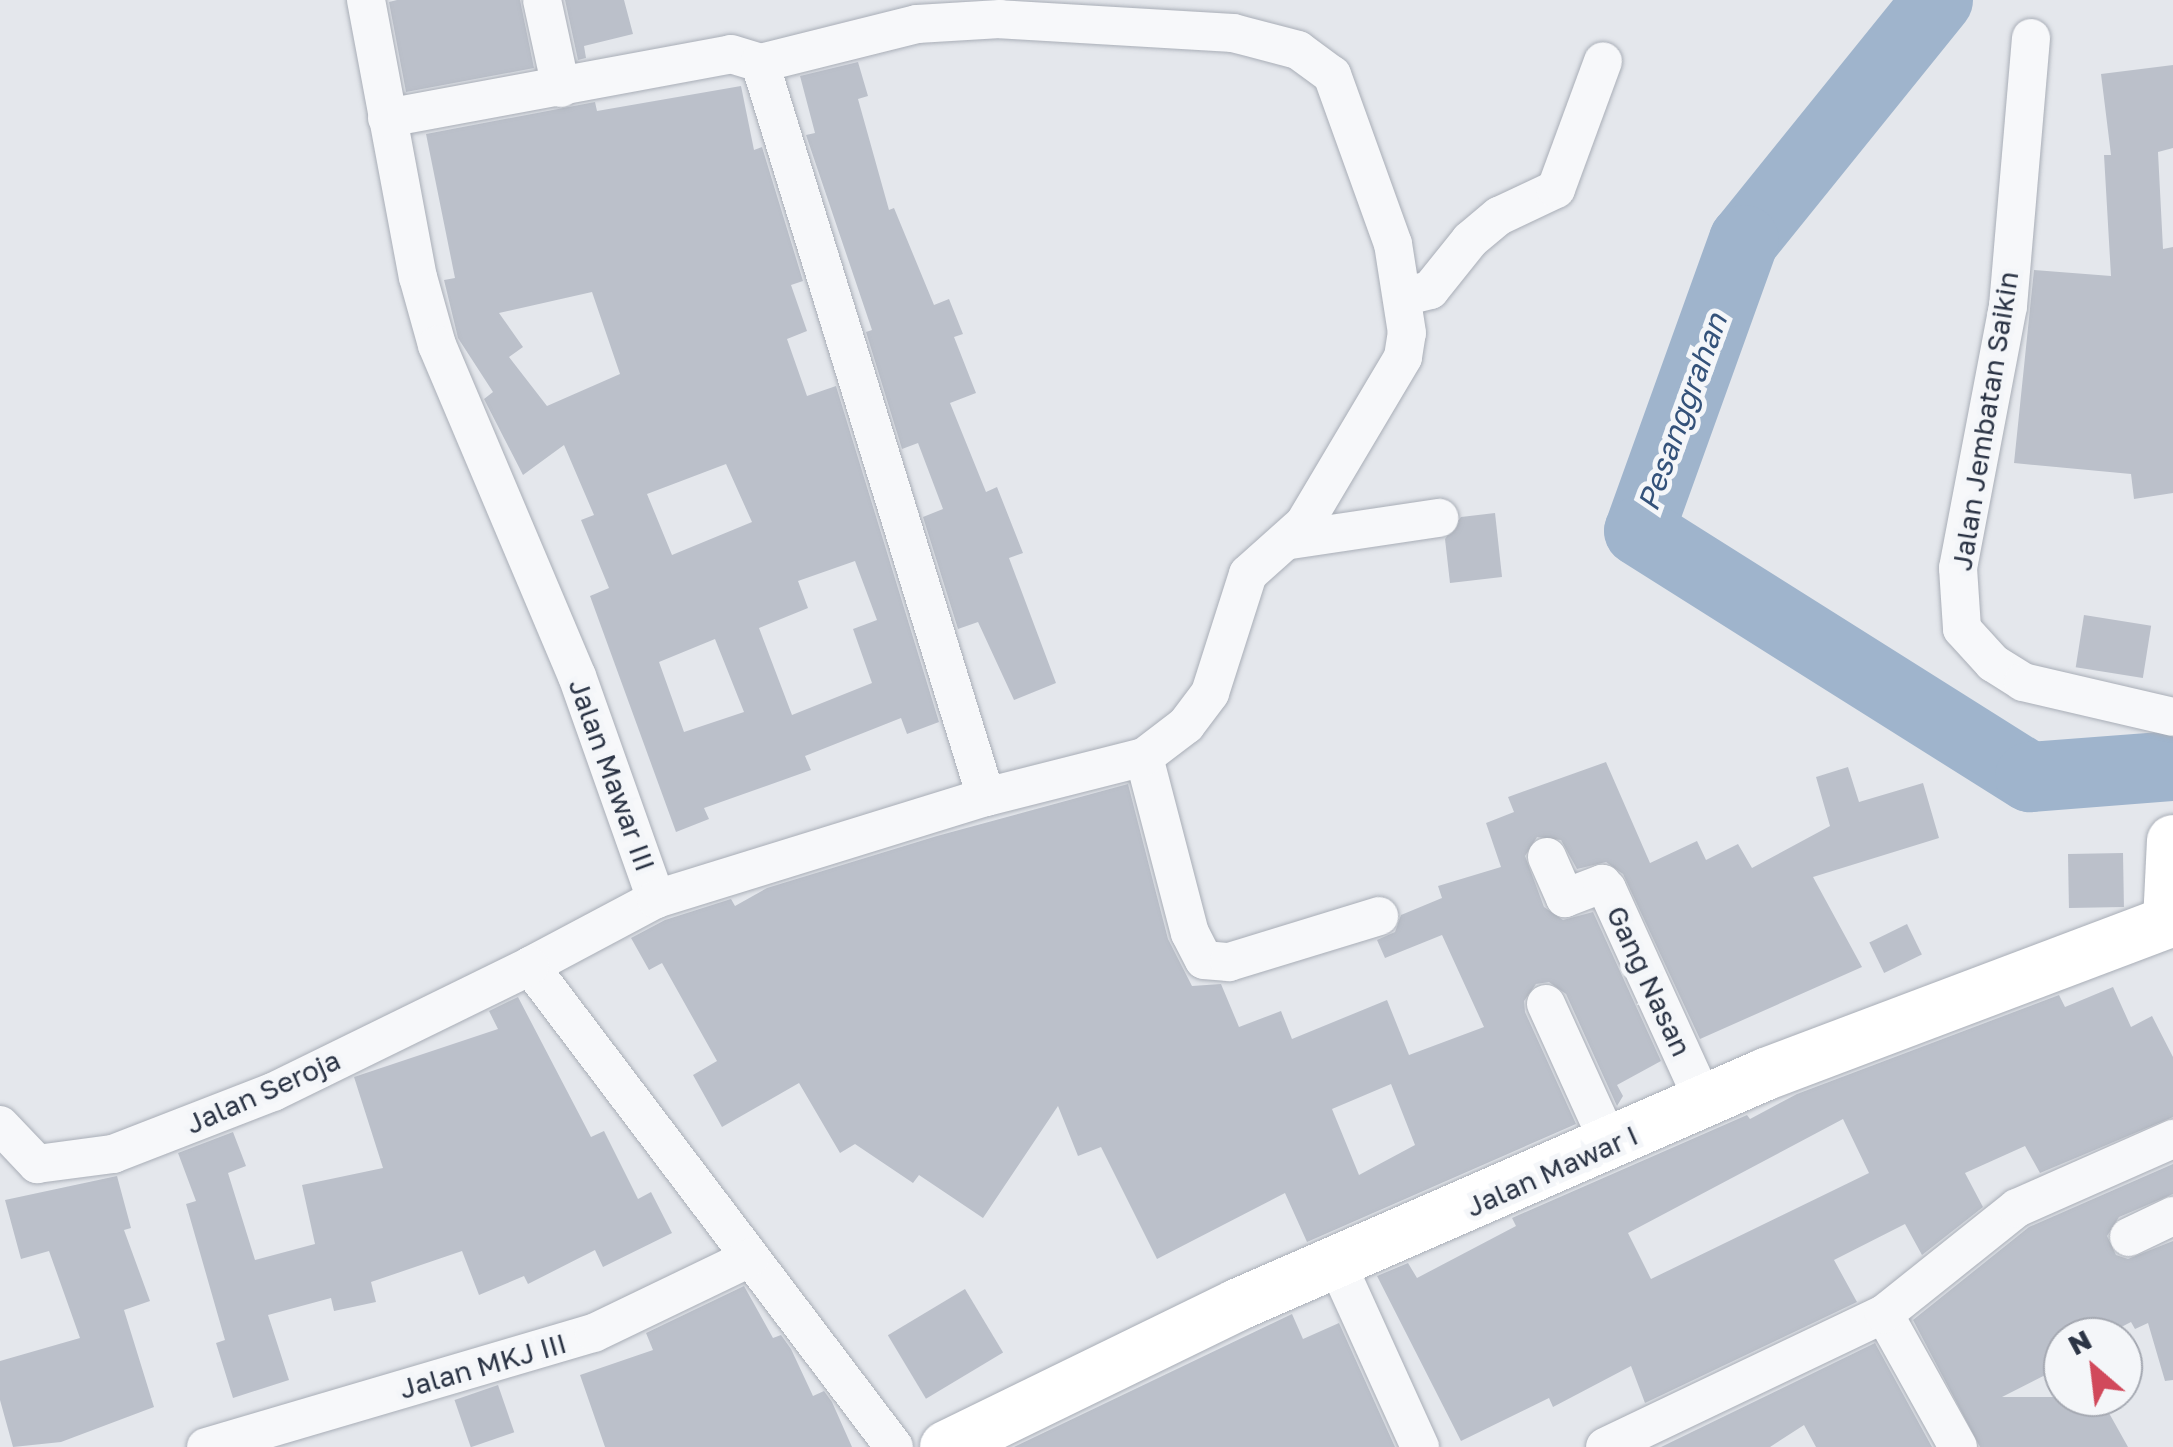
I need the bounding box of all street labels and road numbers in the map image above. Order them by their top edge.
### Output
street label: Jalan Jembatan Saikin [1945,269,2025,573]
street label: Jalan Mawar III [562,674,662,876]
street label: Gang Nasan [1600,900,1698,1062]
street label: Jalan Seroja [181,1043,345,1141]
street label: Jalan Mawar I [1461,1118,1643,1224]
street label: Jalan MKJ III [396,1326,570,1406]

